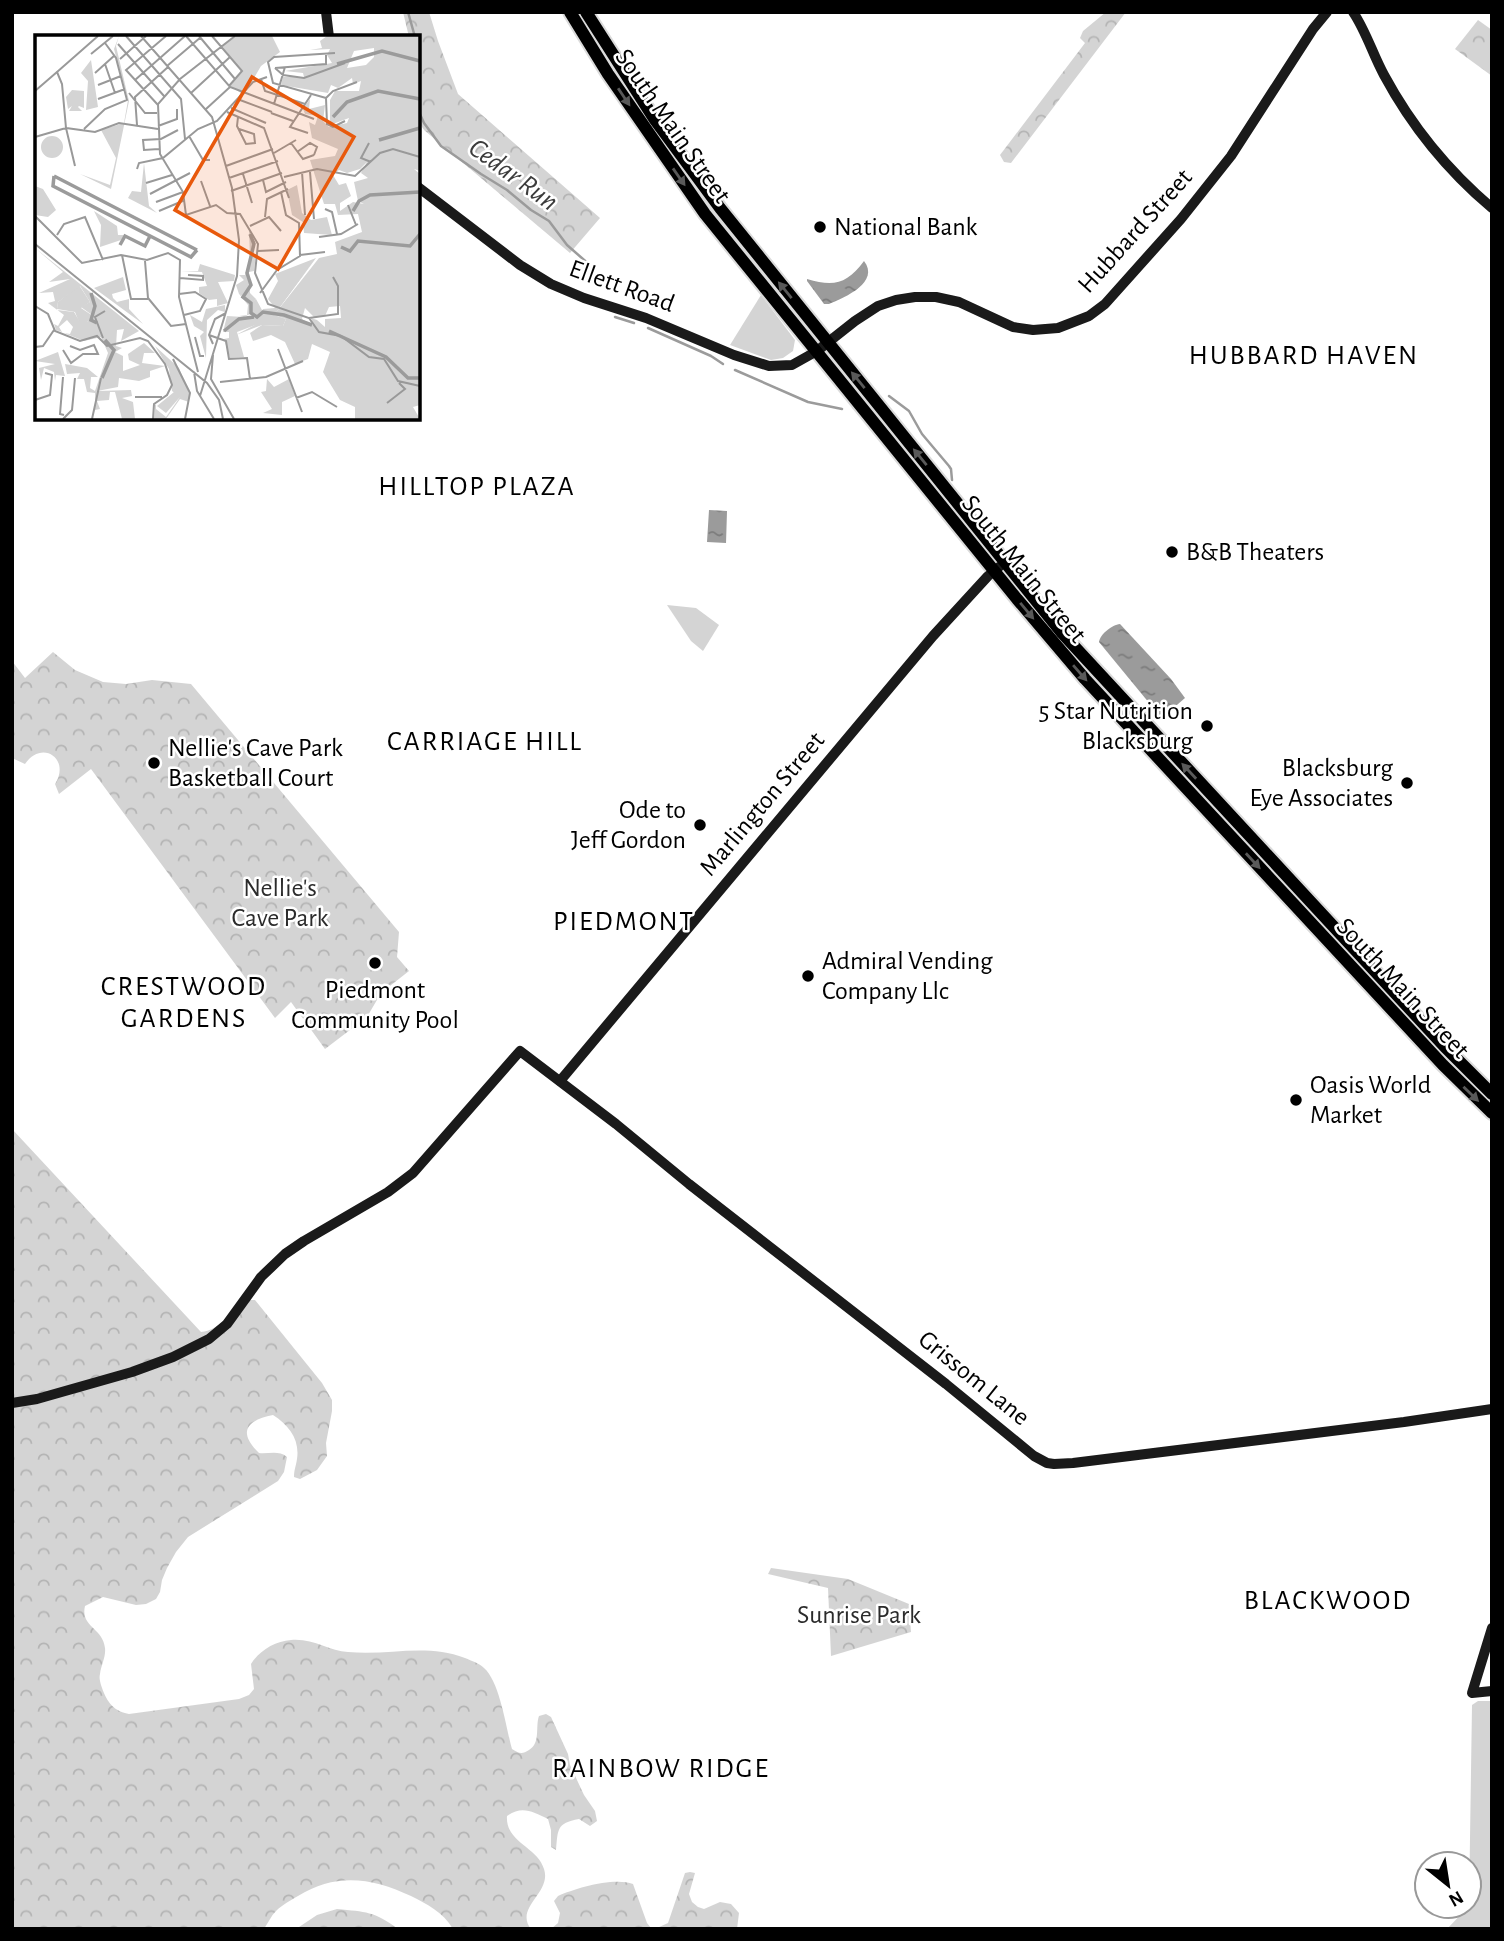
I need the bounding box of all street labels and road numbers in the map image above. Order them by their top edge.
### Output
street label: South Main Street [610,44,736,208]
street label: Hubbard Street [1073,164,1197,298]
street label: Ellett Road [566,255,678,317]
street label: South Main Street [957,490,1091,648]
street label: Marlington Street [695,727,829,881]
street label: South Main Street [1332,913,1474,1063]
street label: Grissom Lane [914,1326,1034,1430]

